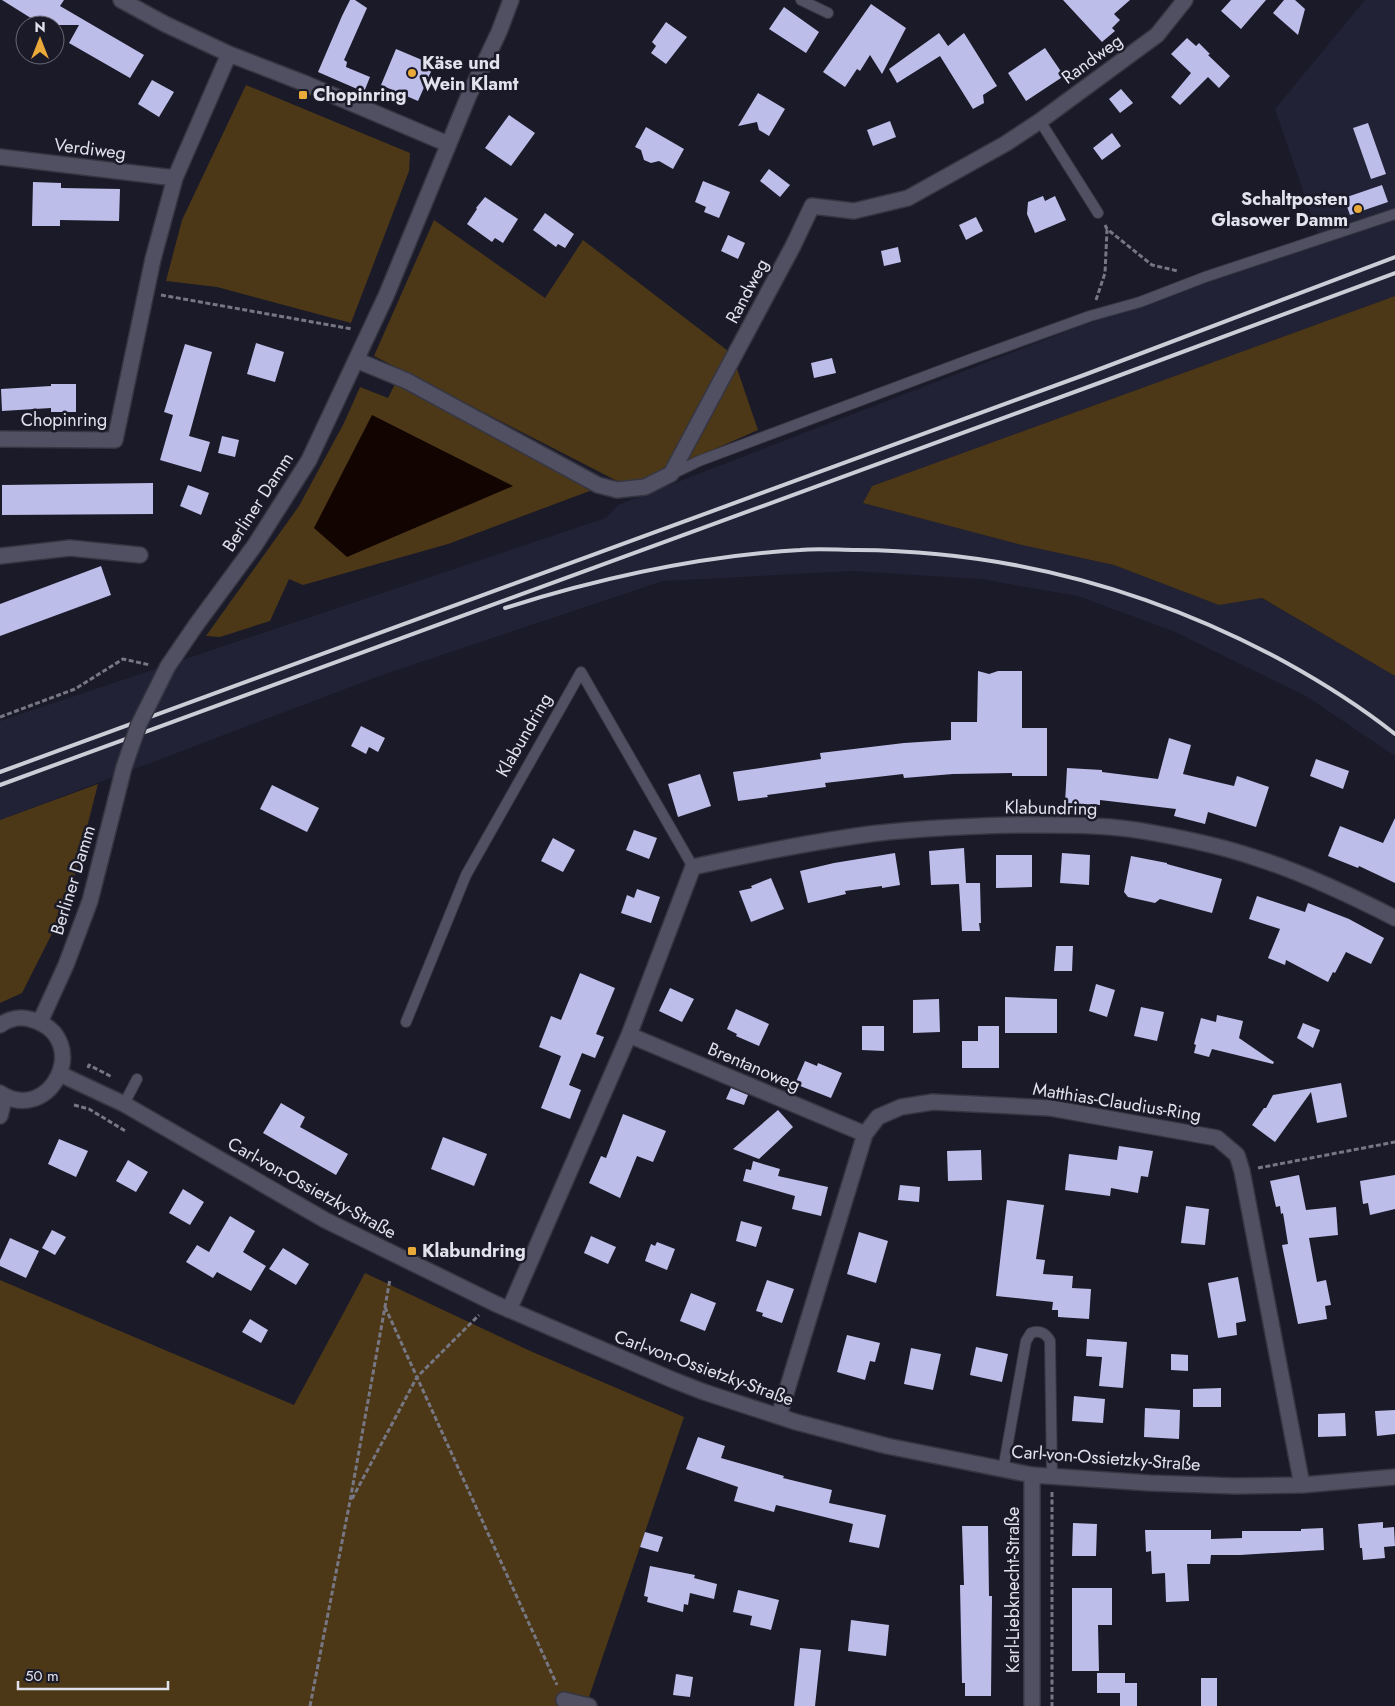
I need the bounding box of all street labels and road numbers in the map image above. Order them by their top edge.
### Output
street label: Randweg [1056,28,1128,90]
street label: Verdiweg [53,132,127,166]
street label: Randweg [719,254,775,328]
street label: Chopinring [21,407,107,433]
street label: Berliner Damm [216,447,300,557]
street label: Klabundring [490,688,558,782]
street label: Klabundring [1004,794,1098,822]
street label: Berliner Damm [44,822,102,938]
street label: Brentanoweg [704,1036,804,1098]
street label: Matthias-Claudius-Ring [1031,1076,1203,1128]
street label: Carl-von-Ossietzky-Straße [223,1131,401,1245]
street label: Carl-von-Ossietzky-Straße [611,1323,797,1413]
street label: Carl-von-Ossietzky-Straße [1011,1438,1201,1478]
street label: Karl-Liebknecht-Straße [1000,1507,1026,1673]

